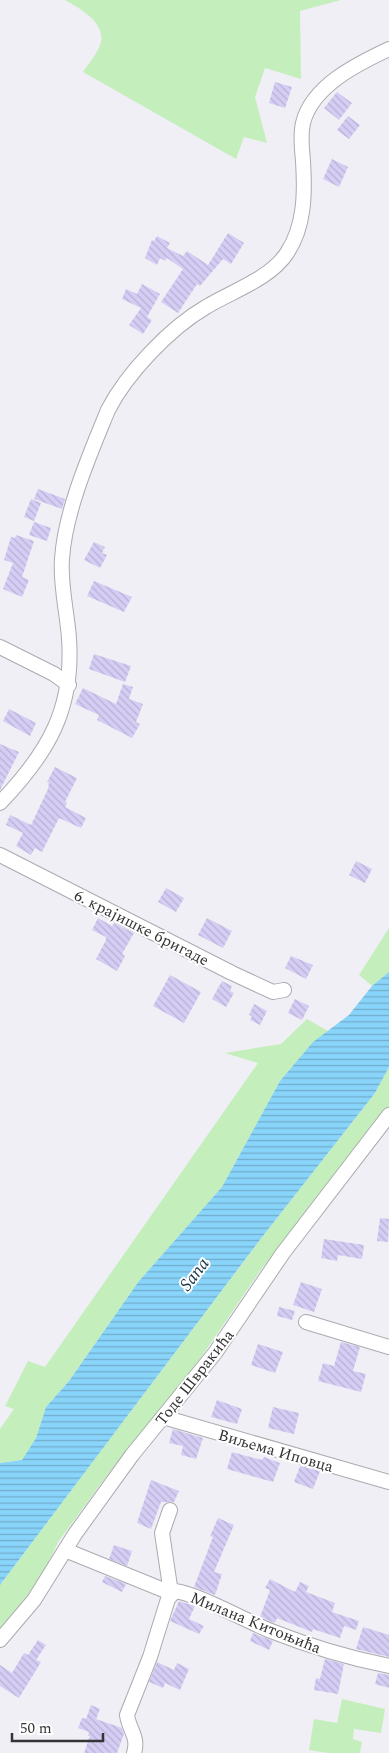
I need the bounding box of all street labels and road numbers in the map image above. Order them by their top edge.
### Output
street label: 6. крајишке бригаде [70,883,213,972]
street label: Тоде Швракића [150,1324,240,1431]
street label: Виљема Иповца [215,1423,336,1479]
street label: Милана Китоњића [187,1586,325,1660]

